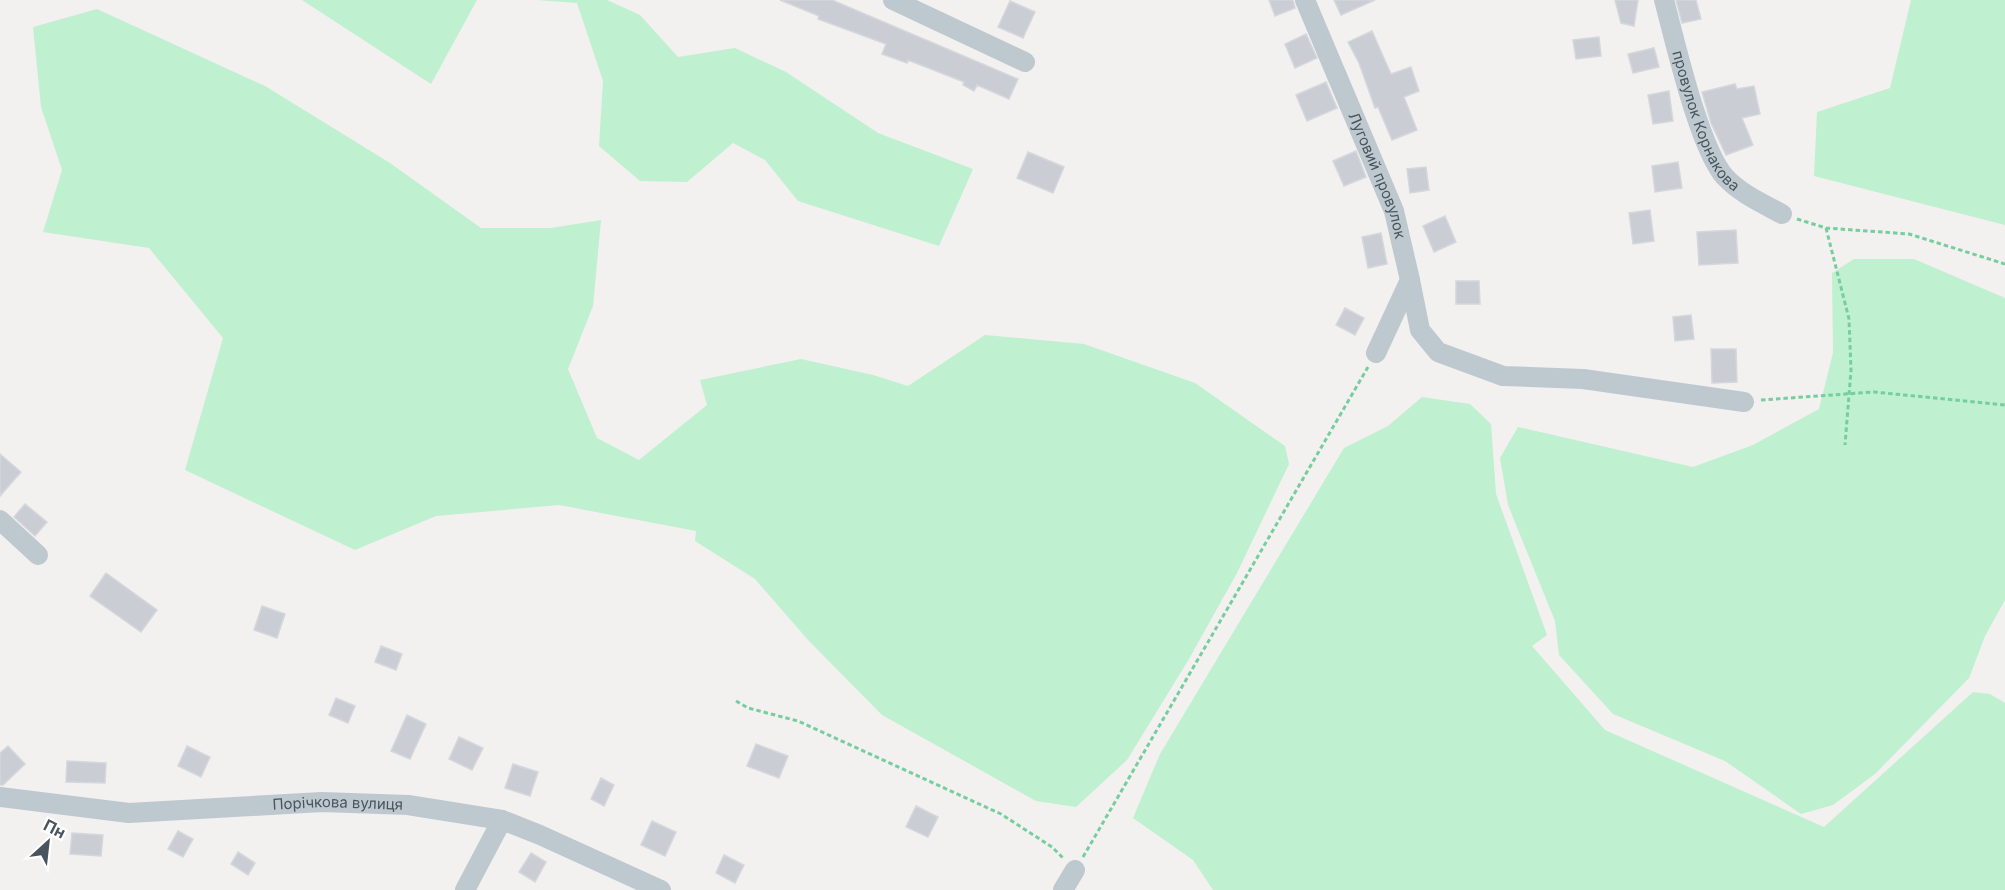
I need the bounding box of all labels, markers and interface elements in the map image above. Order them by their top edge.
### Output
street label: провулок Корнакова [1668,49,1744,195]
street label: Луговий провулок [1344,109,1410,241]
street label: Порічкова вулиця [272,792,403,814]
north arrow [18,812,78,872]
text: Пн [41,815,69,843]

